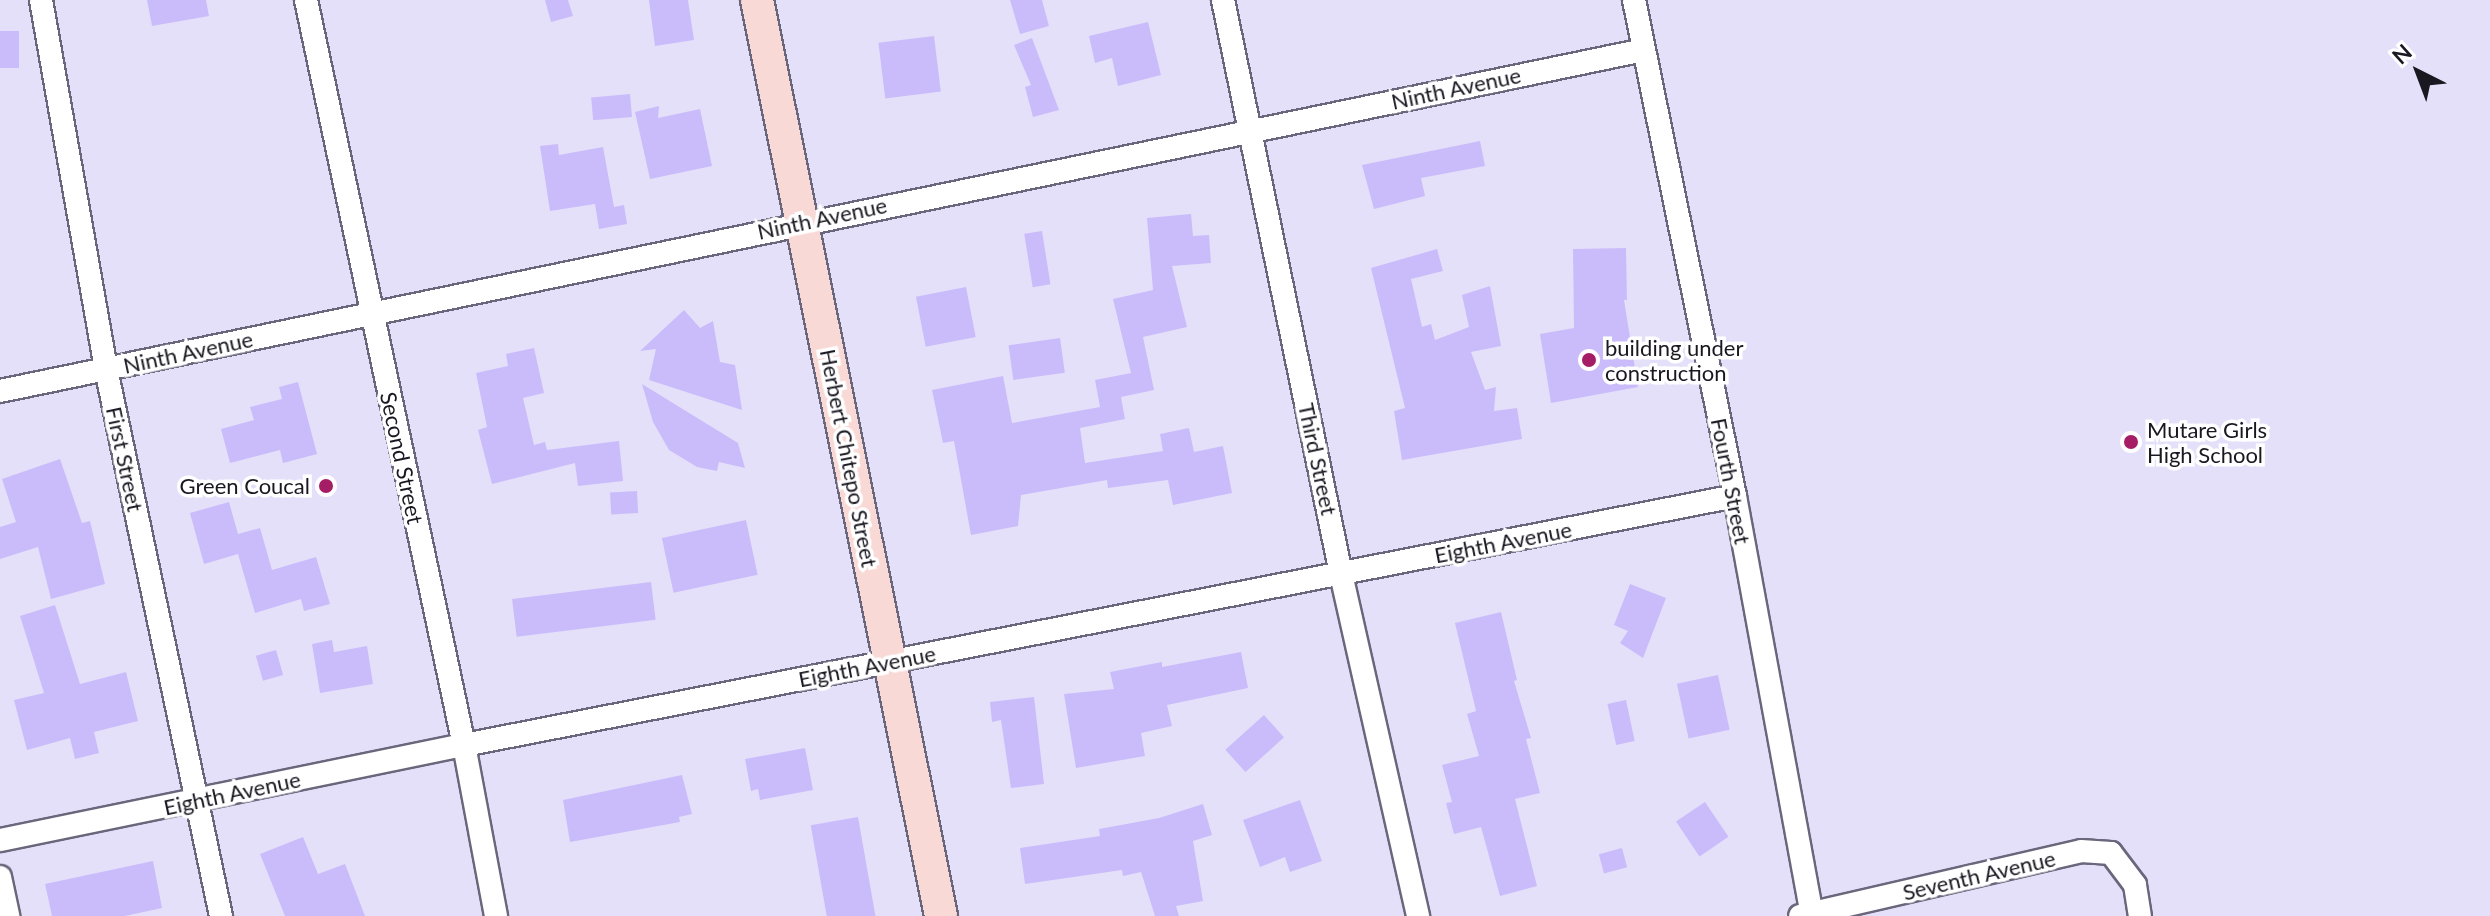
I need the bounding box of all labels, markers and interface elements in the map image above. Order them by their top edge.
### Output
north arrow [2378,32,2458,112]
text: N [2386,38,2417,70]
street label: Ninth Avenue [1388,61,1524,115]
street label: Ninth Avenue [754,191,890,245]
street label: Ninth Avenue [120,325,256,379]
place label: building under construction [1605,334,1743,386]
street label: Herbert Chitepo Street [815,347,883,569]
marker: building under construction [1580,351,1598,369]
street label: Second Street [375,390,429,526]
street label: Third Street [1293,401,1343,517]
street label: First Street [101,404,149,514]
street label: Fourth Street [1706,416,1756,546]
place label: Mutare Girls High School [2147,416,2267,468]
marker: Mutare Girls High School [2122,433,2140,451]
place label: Green Coucal [180,473,310,499]
marker: Green Coucal [317,477,335,495]
street label: Eighth Avenue [1432,516,1574,568]
street label: Eighth Avenue [796,640,938,692]
street label: Eighth Avenue [161,766,303,820]
street label: Seventh Avenue [1900,845,2058,905]

